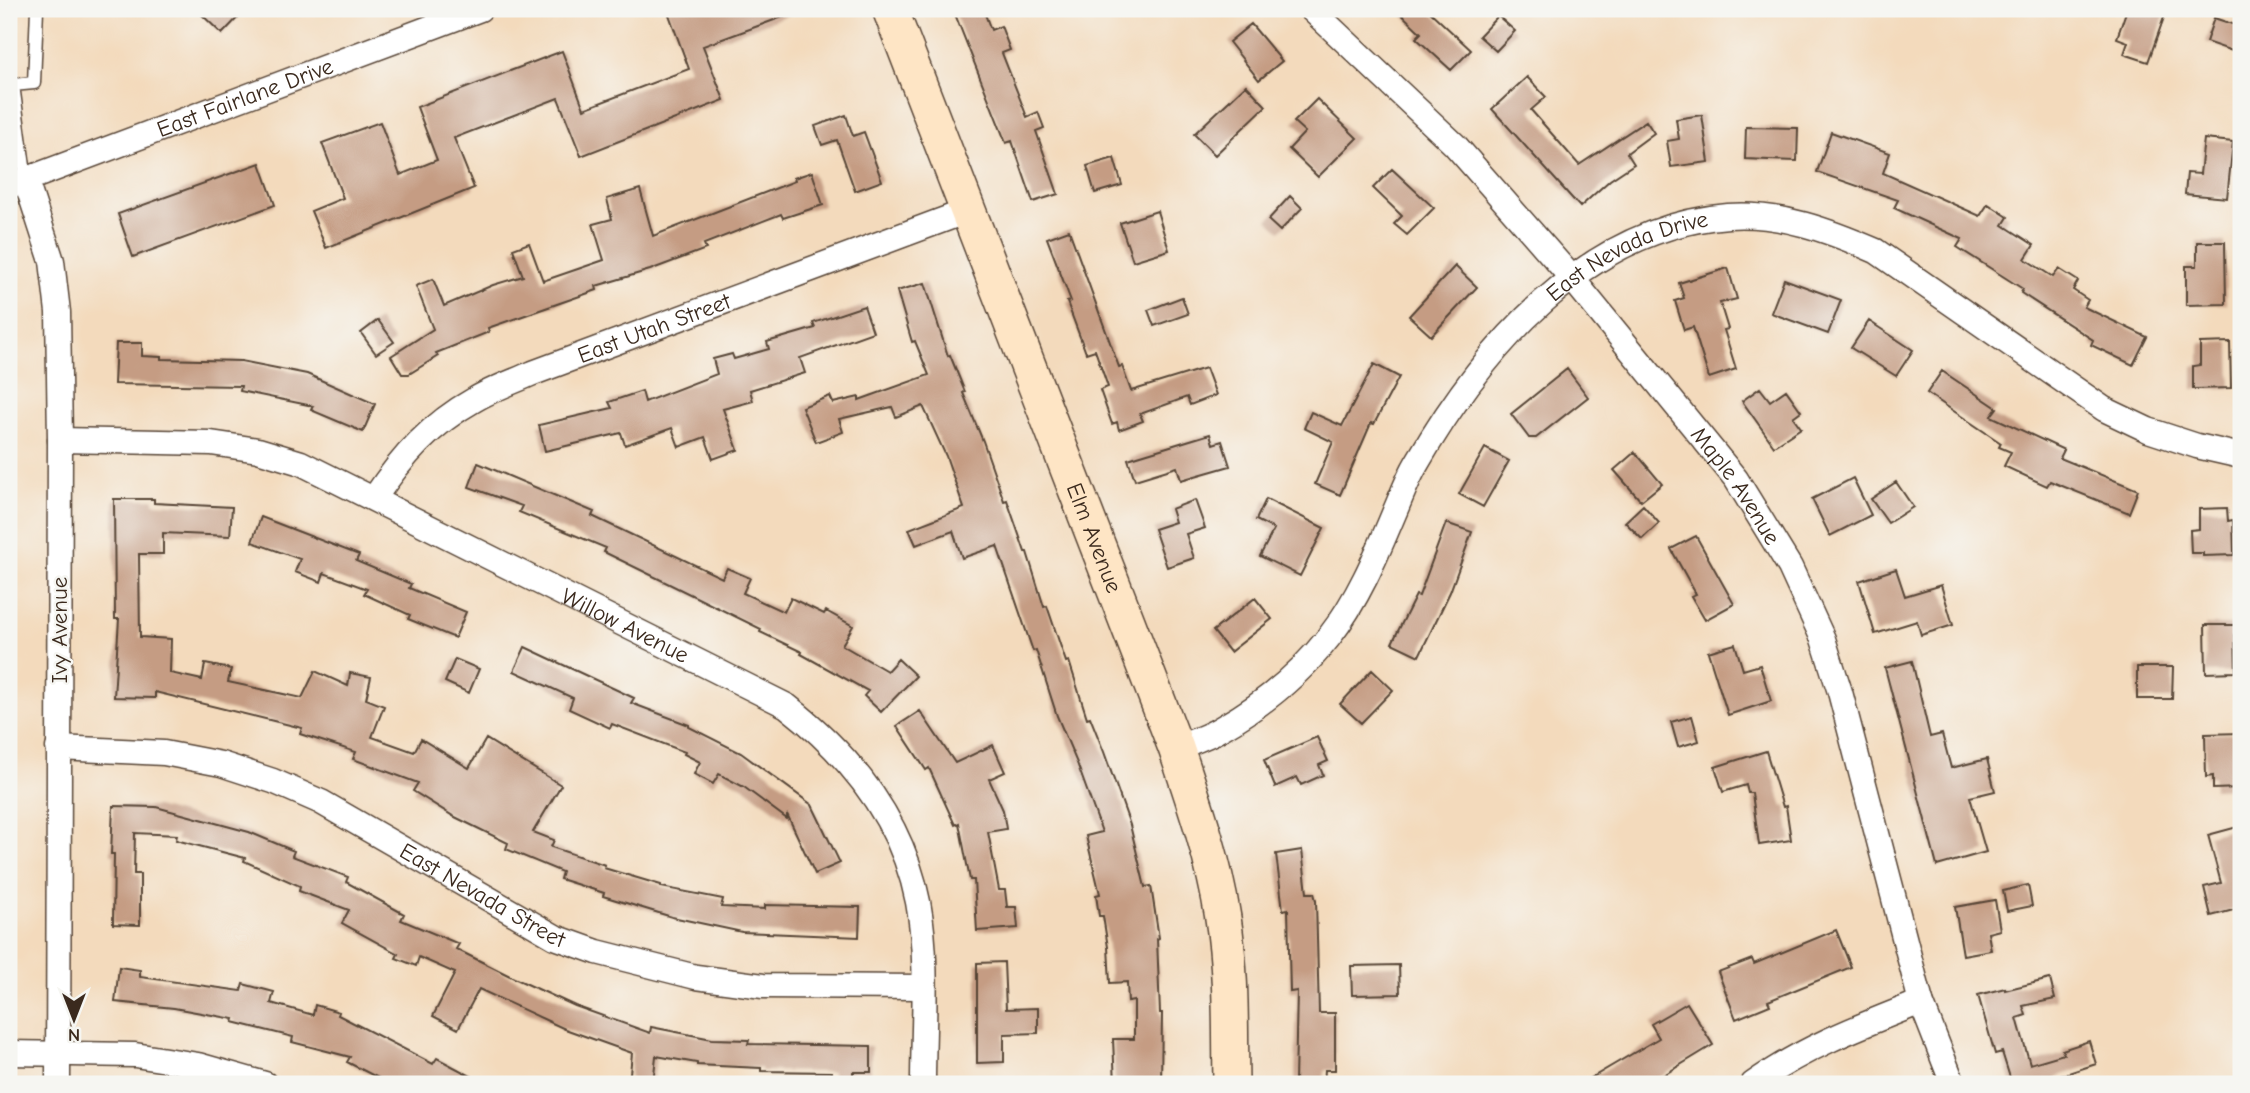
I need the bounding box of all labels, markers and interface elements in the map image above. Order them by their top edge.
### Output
street label: East Fairlane Drive [153,52,337,143]
street label: East Nevada Drive [1541,206,1710,307]
street label: East Utah Street [574,287,736,369]
street label: Maple Avenue [1685,422,1786,550]
street label: Elm Avenue [1061,479,1128,597]
street label: Ivy Avenue [46,577,73,683]
street label: Willow Avenue [557,582,693,669]
street label: East Nevada Street [395,837,570,954]
north arrow [38,984,108,1054]
text: N [68,1024,80,1046]

